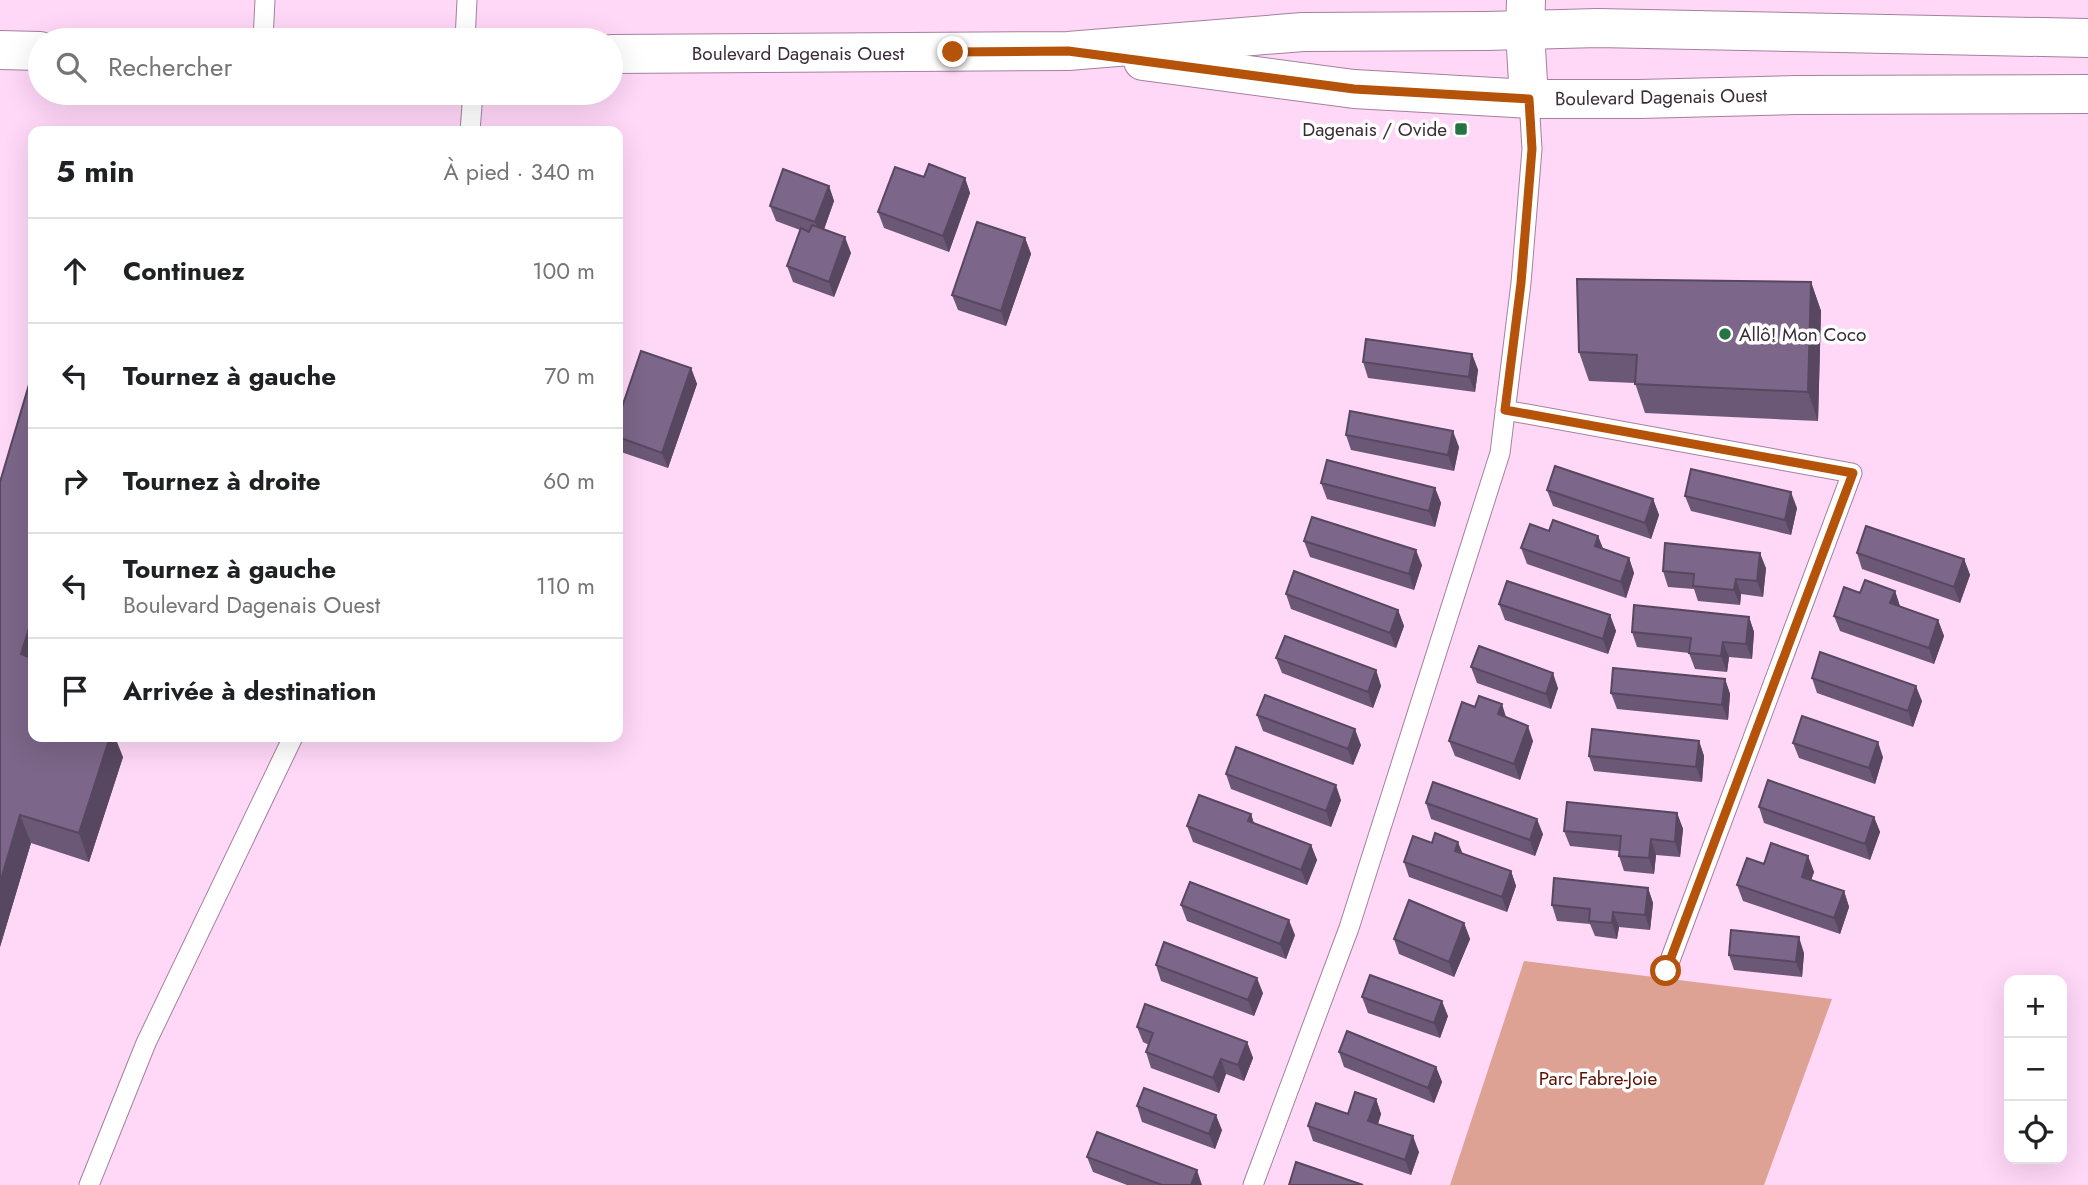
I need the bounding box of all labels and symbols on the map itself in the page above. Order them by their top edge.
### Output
route end [937,36,968,67]
street label: Boulevard Dagenais Ouest [692,40,905,67]
street label: Boulevard Dagenais Ouest [1555,82,1768,112]
place label: Dagenais / Ovide [1302,116,1447,143]
marker: Dagenais / Ovide [1453,121,1469,137]
place label: Allô! Mon Coco [1739,321,1866,348]
marker: Allô! Mon Coco [1717,326,1733,342]
route start [1650,955,1681,986]
park label: Parc Fabre-Joie [1539,1065,1657,1092]

